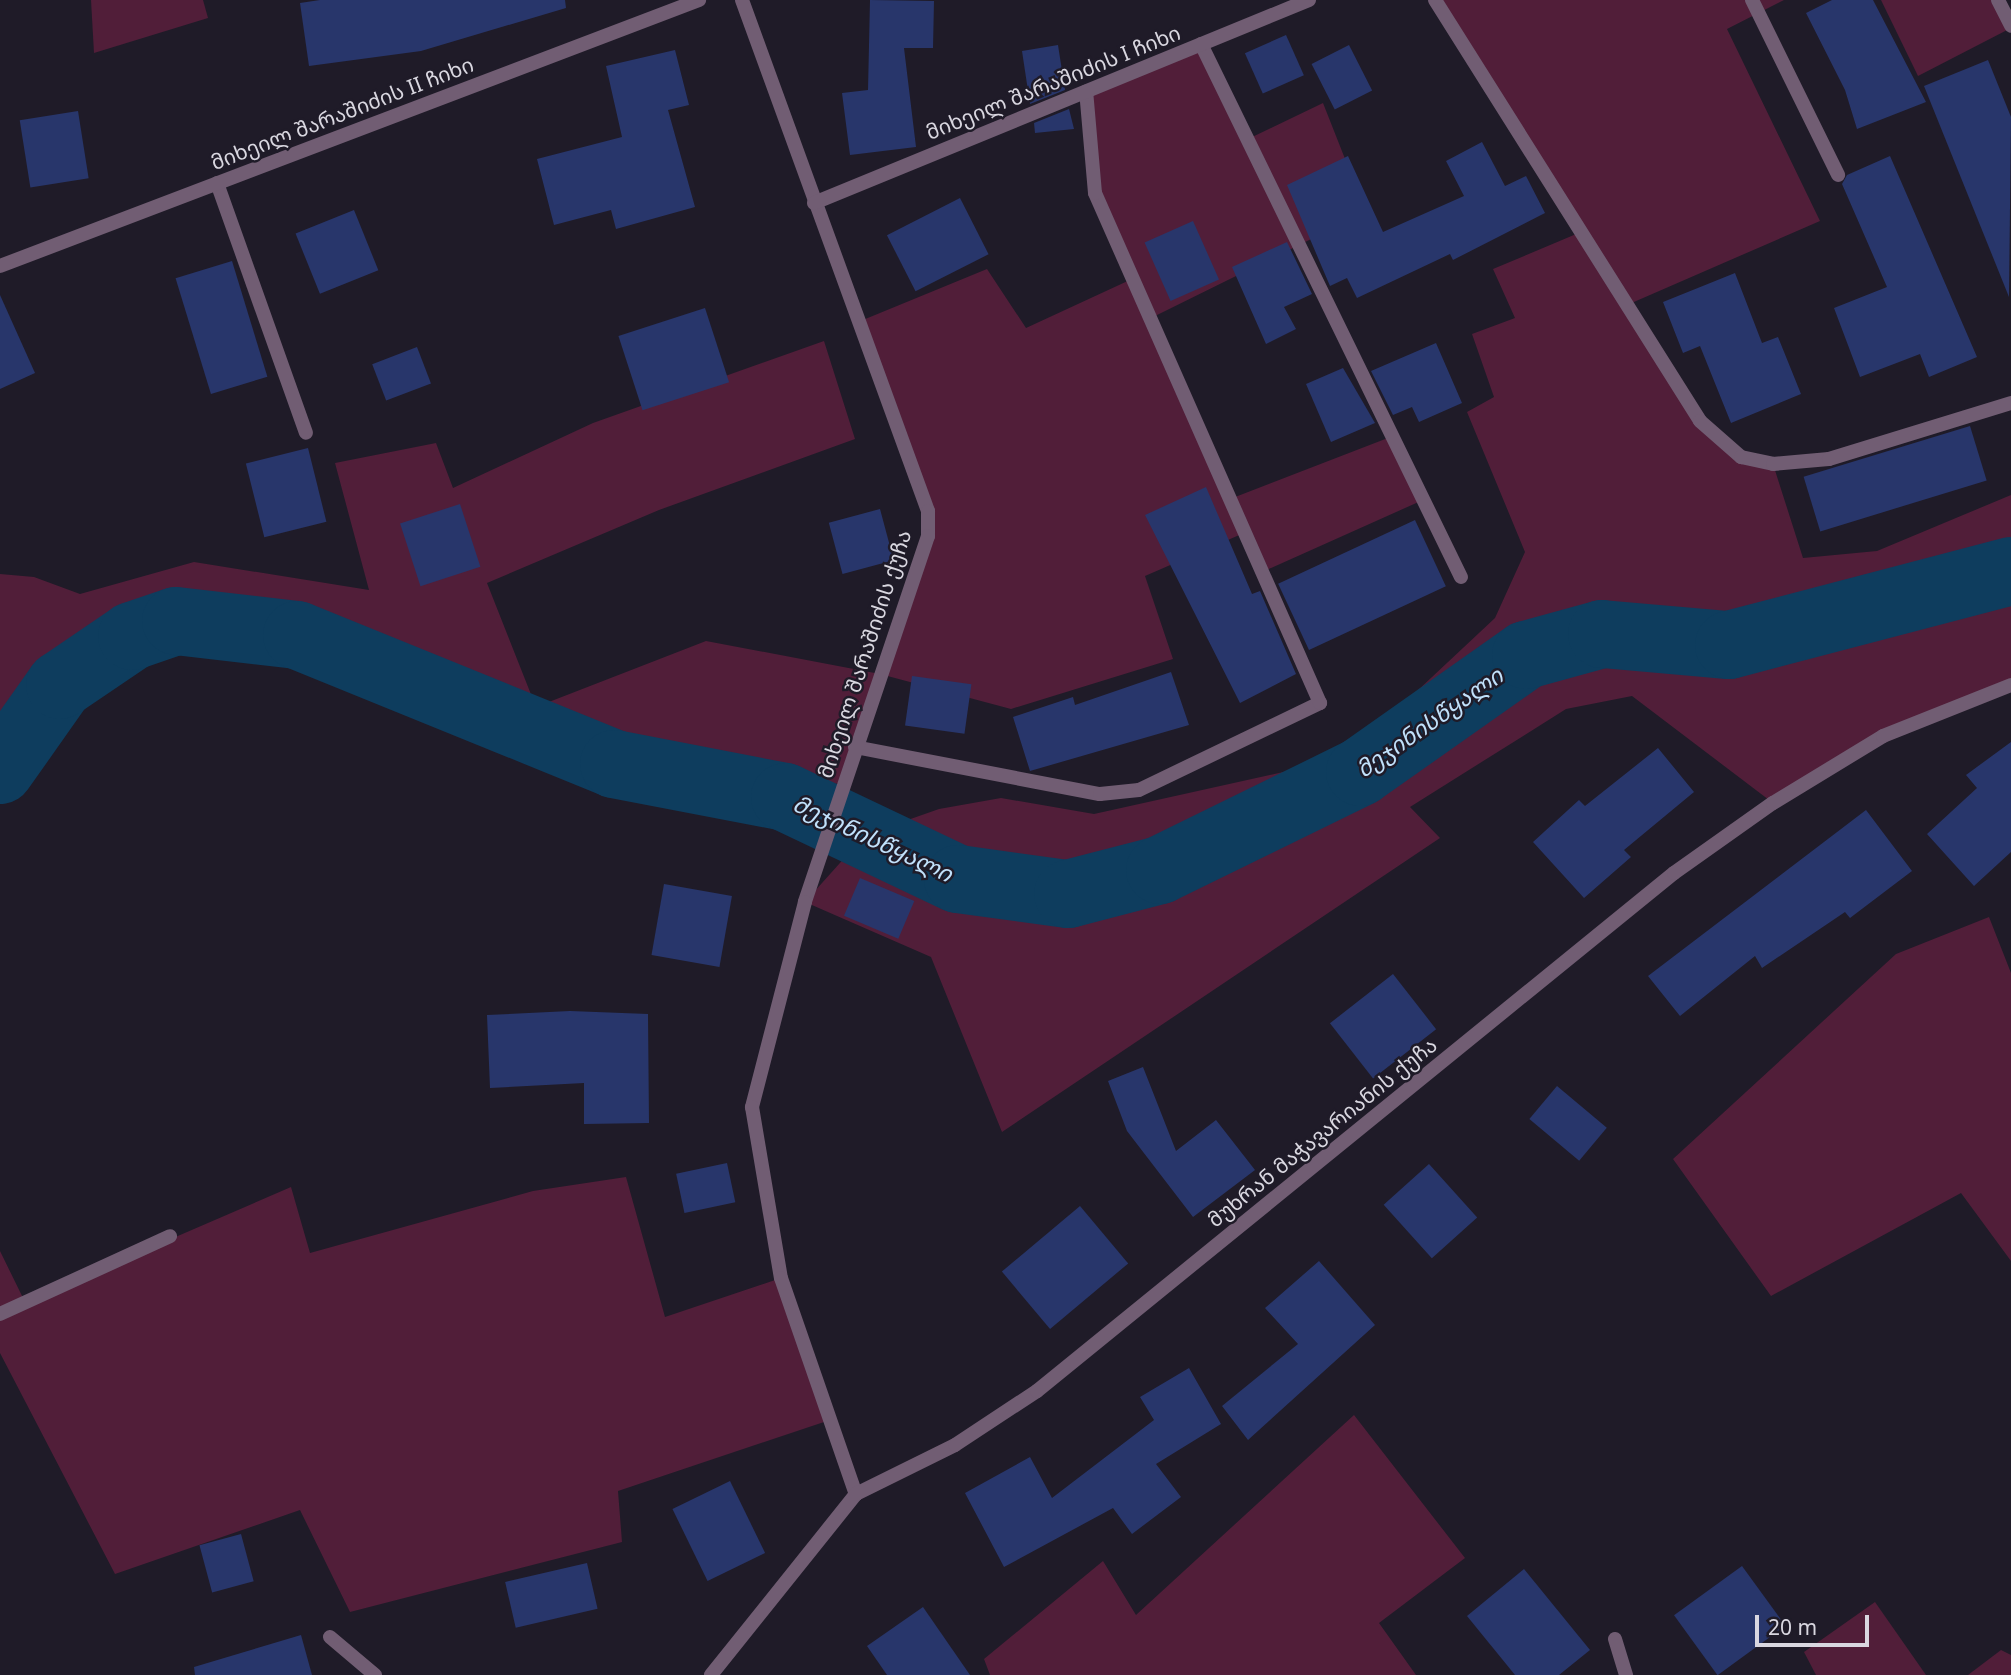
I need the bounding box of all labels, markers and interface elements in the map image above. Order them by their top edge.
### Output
street label: მიხეილ შარაშიძის I ჩიხი [922,19,1184,145]
street label: მიხეილ შარაშიძის II ჩიხი [207,51,477,175]
street label: მიხეილ შარაშიძის ქუჩა [812,527,916,781]
water label: მეჯინისწყალი [1350,661,1508,783]
water label: მეჯინისწყალი [789,789,957,887]
street label: მუხრან მაჭავარიანის ქუჩა [1202,1032,1442,1232]
scale bar [1759,1602,1873,1646]
text: 20 m [1768,1613,1817,1641]

